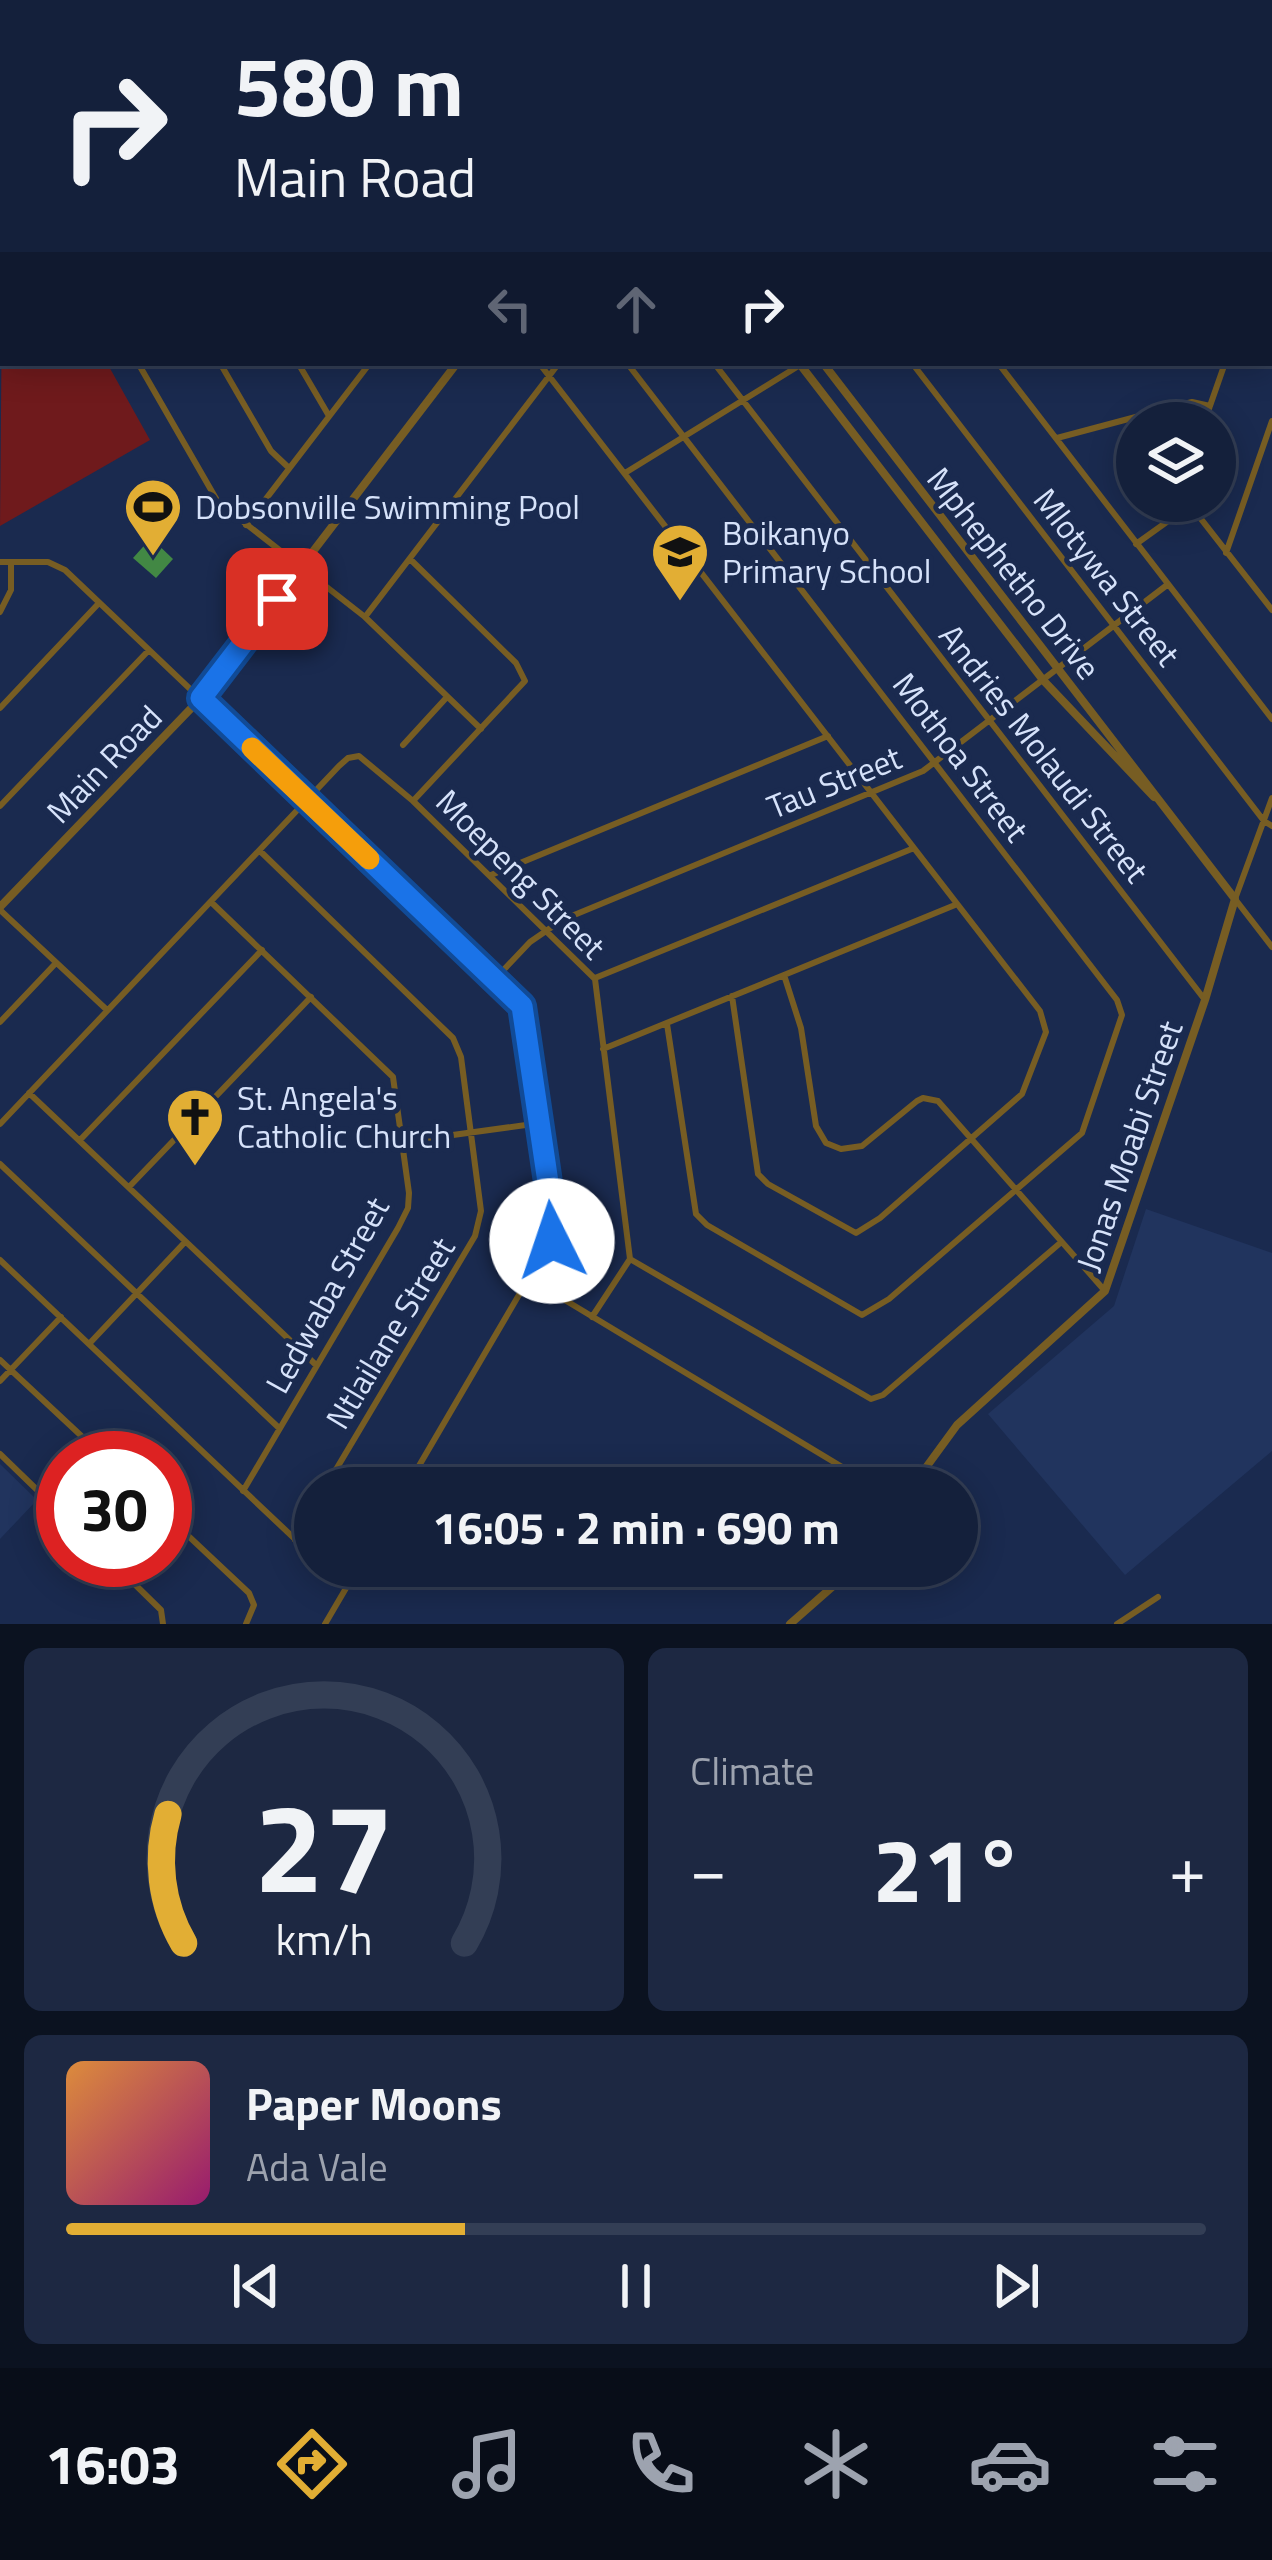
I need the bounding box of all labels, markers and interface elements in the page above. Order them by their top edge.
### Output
text: 580 m [234,21,464,149]
icon: right [36,48,192,204]
text: Main Road [234,136,476,218]
icon: left [477,276,543,342]
icon: ahead [603,276,669,342]
icon: right [729,276,795,342]
map controls [1116,402,1236,522]
button: layers [1116,402,1236,522]
street label: Mphephetho Drive [915,456,1113,690]
sports icon: Dobsonville Swimming Pool [122,476,184,558]
street label: Mlotywa Street [1021,477,1193,677]
place label: Dobsonville Swimming Pool [195,482,580,532]
place label: Boikanyo Primary School [722,508,931,596]
school or university icon: Boikanyo Primary School [649,521,711,603]
pin [226,548,328,650]
icon: arrive [244,566,310,632]
street label: Andries Molaudi Street [927,613,1161,893]
street label: Mothoa Street [881,662,1042,852]
street label: Main Road [35,693,173,835]
street label: Tau Street [759,732,909,832]
street label: Moepeng Street [425,778,618,971]
street label: Jonas Moabi Street [1063,1014,1195,1278]
place label: St. Angela's Catholic Church [237,1073,451,1161]
church icon: St. Angela's Catholic Church [164,1086,226,1168]
position arrow [489,1178,615,1304]
street label: Ledwaba Street [252,1187,402,1402]
street label: Ntlailane Street [313,1227,467,1439]
speed limit sign: 30 [36,1431,192,1587]
text: 16:05 · 2 min · 690 m [432,1493,840,1561]
text: Climate [690,1741,814,1800]
text: 27 [254,1751,394,1940]
text: 21° [872,1800,1024,1937]
text: − [690,1818,727,1919]
text: + [1169,1818,1206,1919]
text: km/h [275,1905,373,1971]
text: Paper Moons [246,2069,502,2137]
text: Ada Vale [246,2137,388,2196]
icon: previous [223,2253,289,2319]
icon: pause [603,2253,669,2319]
icon: next [983,2253,1049,2319]
icon: directions [270,2422,354,2506]
icon: music [445,2422,529,2506]
icon: phone [619,2422,703,2506]
icon: climate [794,2422,878,2506]
icon: car [968,2422,1052,2506]
icon: filters [1143,2422,1227,2506]
text: 16:03 [45,2423,180,2505]

